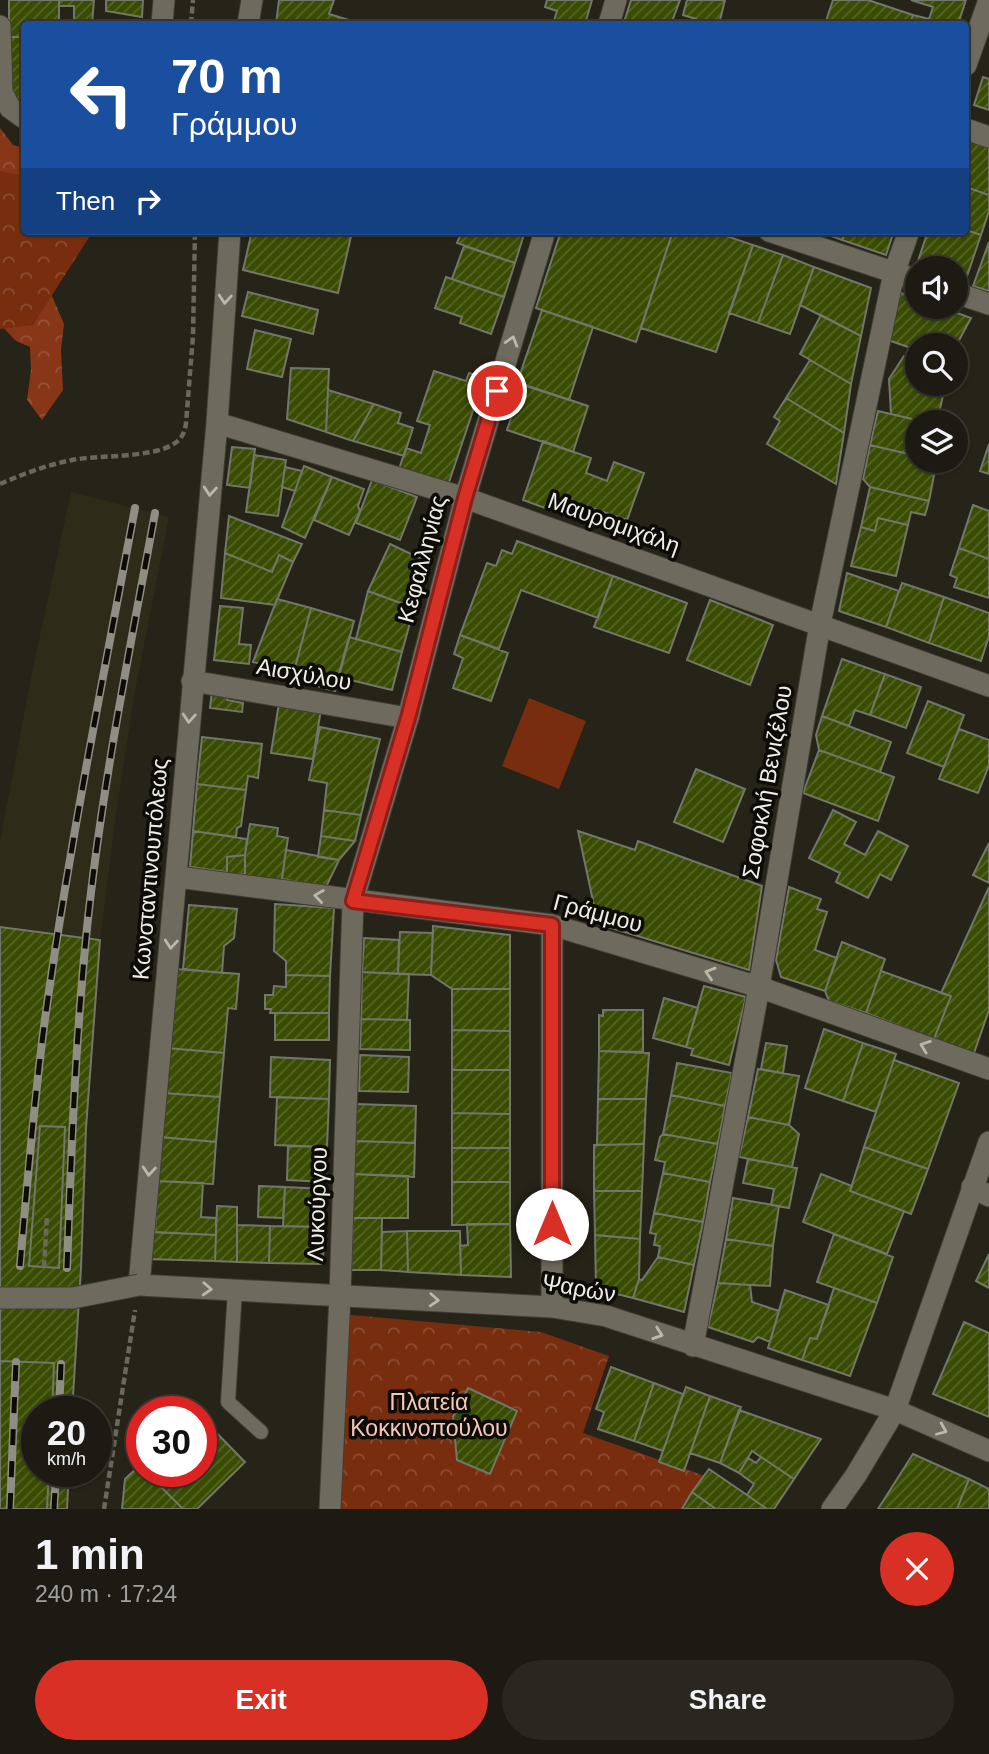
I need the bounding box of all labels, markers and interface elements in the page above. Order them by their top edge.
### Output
icon: left [56,49,147,140]
text: 70 m [171,49,283,103]
text: Γράμμου [171,106,298,142]
icon: right [129,182,167,220]
text: Then [56,186,115,216]
map controls [905,256,968,473]
button: sound [905,256,968,319]
one-way arrow [218,294,233,305]
button: search [905,333,968,396]
one-way arrow [504,335,519,347]
pin [467,361,527,421]
icon: arrive [478,372,516,410]
button: layers [905,410,968,473]
one-way arrow [203,486,218,497]
street label: Μαυρομιχάλη [545,487,683,559]
street label: Κεφαλληνίας [393,493,451,625]
street label: Αισχύλου [255,653,353,695]
street label: Σοφοκλή Βενιζέλου [737,683,797,881]
one-way arrow [182,712,197,723]
street label: Κωνσταντινουπόλεως [127,757,173,981]
one-way arrow [313,889,325,904]
street label: Γράμμου [551,889,645,937]
one-way arrow [164,939,179,950]
one-way arrow [704,966,716,981]
one-way arrow [919,1041,931,1055]
street label: Λυκούργου [302,1146,332,1262]
one-way arrow [142,1166,157,1177]
position arrow [515,1187,589,1261]
street label: Ψαρών [540,1269,618,1307]
one-way arrow [201,1281,212,1296]
one-way arrow [429,1292,440,1307]
one-way arrow [651,1326,663,1340]
park label: Πλατεία Κοκκινοπούλου [350,1389,508,1441]
speed limit sign: 30 [126,1396,217,1487]
text: 20 [47,1413,86,1452]
one-way arrow [935,1422,947,1436]
text: km/h [47,1449,86,1469]
text: 1 min [35,1531,145,1578]
button: close [880,1532,954,1606]
text: 240 m · 17:24 [35,1581,177,1607]
button: Exit [35,1660,488,1740]
button: Share [502,1660,954,1740]

